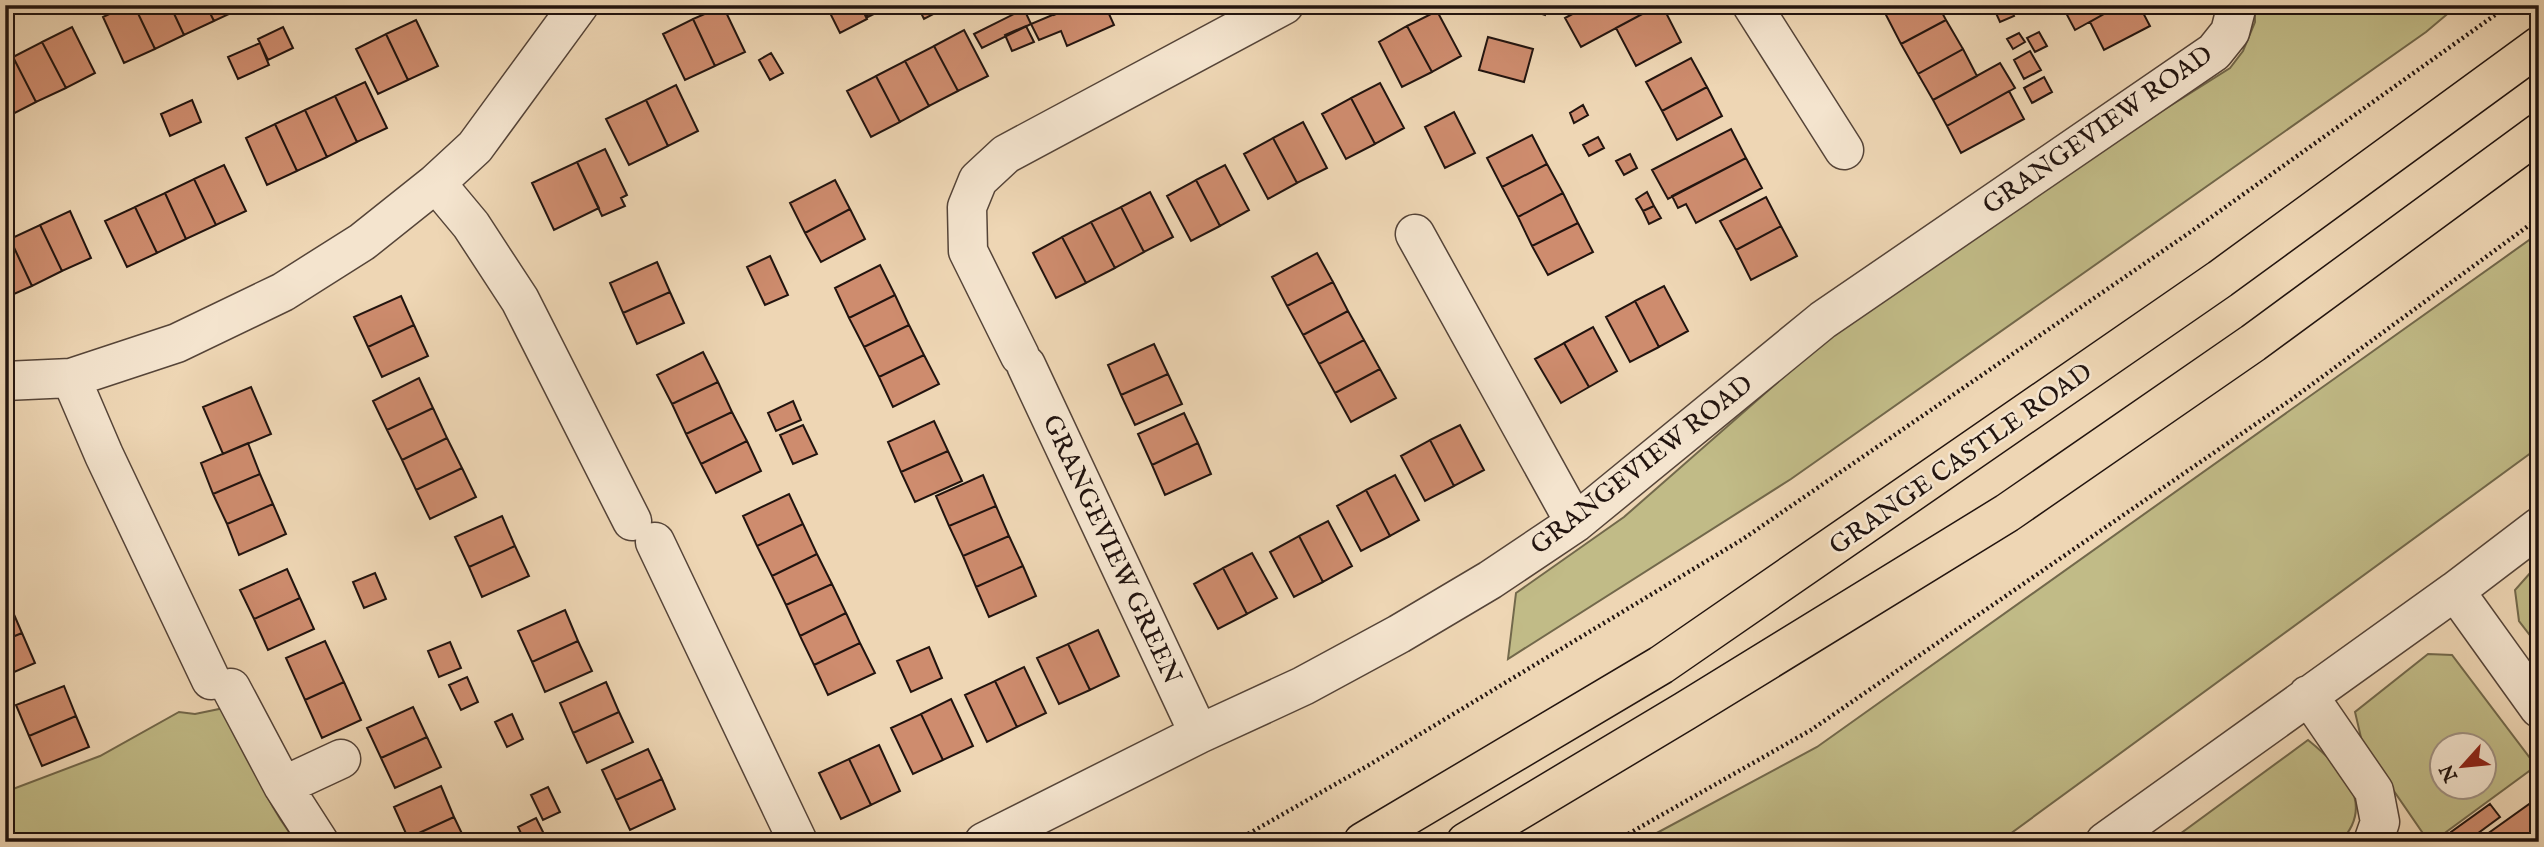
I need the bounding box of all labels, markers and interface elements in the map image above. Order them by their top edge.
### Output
street label: GRANGEVIEW ROAD [1976,38,2219,222]
street label: GRANGE CASTLE ROAD [1823,356,2099,563]
street label: GRANGEVIEW ROAD [1524,368,1760,562]
street label: GRANGEVIEW GREEN [1035,410,1189,690]
north arrow [2428,732,2498,802]
text: N [2435,760,2465,786]

